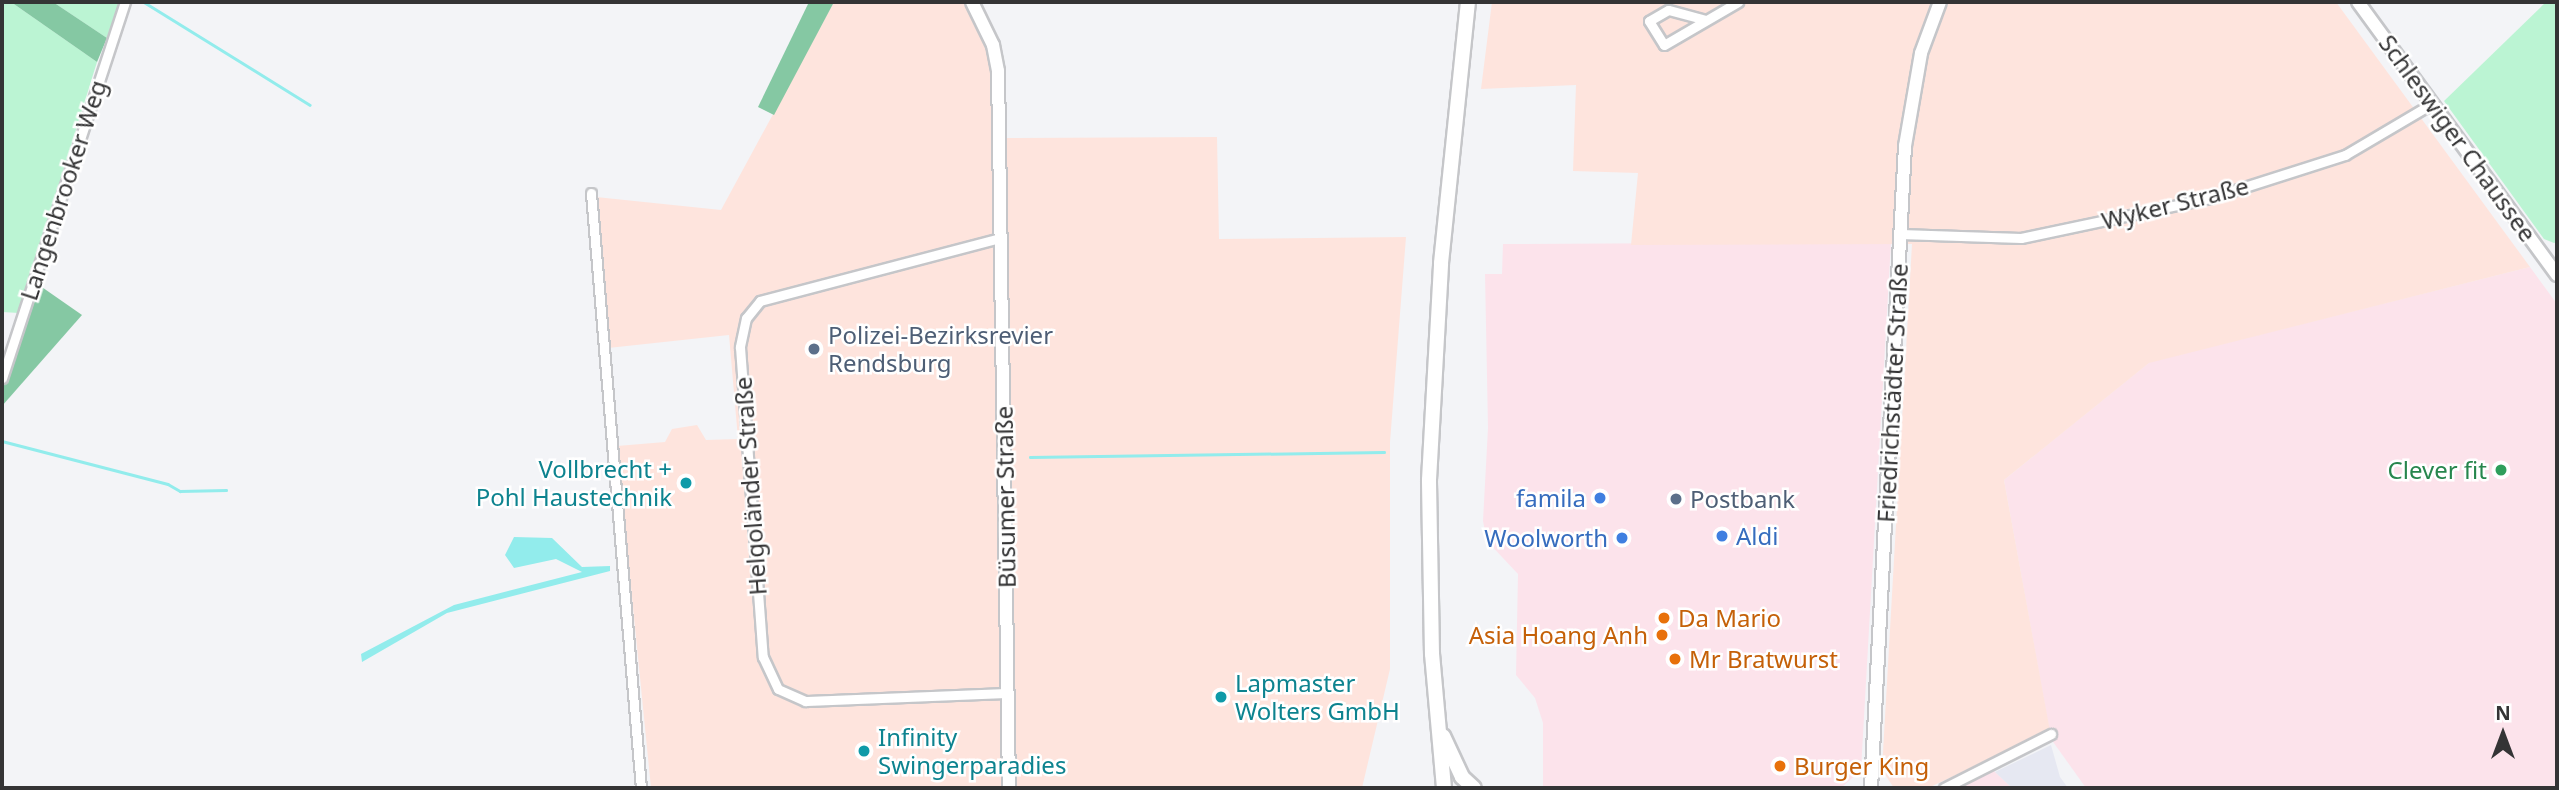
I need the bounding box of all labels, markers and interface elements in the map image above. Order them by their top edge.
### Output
street label: Schleswiger Chaussee [2373,29,2543,247]
street label: Langenbrooker Weg [14,76,112,304]
street label: Wyker Straße [2099,171,2251,235]
street label: Friedrichstädter Straße [1871,263,1913,523]
place label: Polizei-Bezirksrevier Rendsburg [828,321,1053,377]
marker: Polizei-Bezirksrevier Rendsburg [806,341,822,357]
street label: Helgoländer Straße [728,376,772,596]
street label: Büsumer Straße [989,406,1021,588]
place label: Vollbrecht + Pohl Haustechnik [476,455,672,511]
place label: Clever fit [2388,456,2487,484]
marker: Clever fit [2493,462,2509,478]
marker: Vollbrecht + Pohl Haustechnik [678,475,694,491]
place label: famila [1516,484,1586,512]
place label: Postbank [1690,485,1795,513]
marker: famila [1592,490,1608,506]
marker: Postbank [1668,491,1684,507]
place label: Aldi [1736,522,1778,550]
place label: Woolworth [1484,524,1608,552]
marker: Aldi [1714,528,1730,544]
marker: Woolworth [1614,530,1630,546]
place label: Da Mario [1678,604,1781,632]
marker: Da Mario [1656,610,1672,626]
place label: Asia Hoang Anh [1469,621,1648,649]
marker: Asia Hoang Anh [1654,627,1670,643]
place label: Mr Bratwurst [1689,645,1838,673]
marker: Mr Bratwurst [1667,651,1683,667]
place label: Lapmaster Wolters GmbH [1235,669,1400,725]
marker: Lapmaster Wolters GmbH [1213,689,1229,705]
north arrow [2468,699,2538,769]
text: N [2495,700,2511,726]
place label: Infinity Swingerparadies [878,723,1066,779]
marker: Infinity Swingerparadies [856,743,872,759]
place label: Burger King [1794,752,1929,780]
marker: Burger King [1772,758,1788,774]

